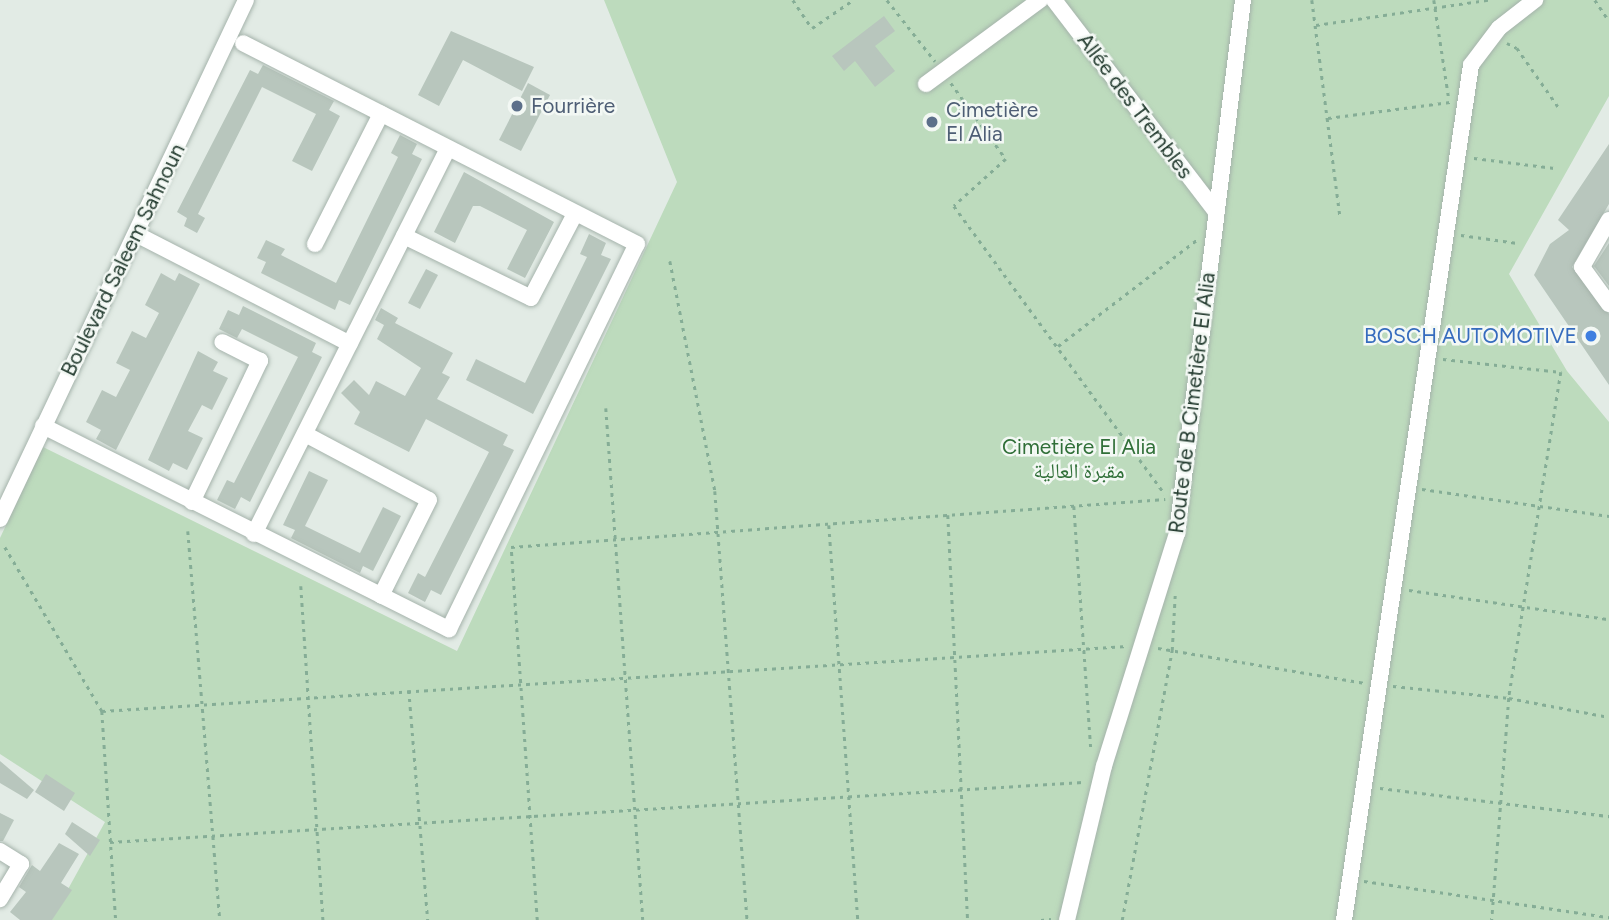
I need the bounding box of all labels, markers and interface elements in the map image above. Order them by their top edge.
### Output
street label: Allée des Trembles [1072,28,1198,184]
place label: Fourrière [531,93,615,119]
place label: Cimetière El Alia [946,97,1038,147]
marker: Fourrière [509,98,525,114]
marker: Cimetière El Alia [924,114,940,130]
street label: Boulevard Saleem Sahnoun [56,140,190,380]
street label: Route de B Cimetière El Alia [1163,271,1221,535]
place label: BOSCH AUTOMOTIVE [1364,323,1577,349]
marker: BOSCH AUTOMOTIVE [1583,328,1599,344]
park label: Cimetière El Alia مقبرة العالية [1002,434,1156,484]

